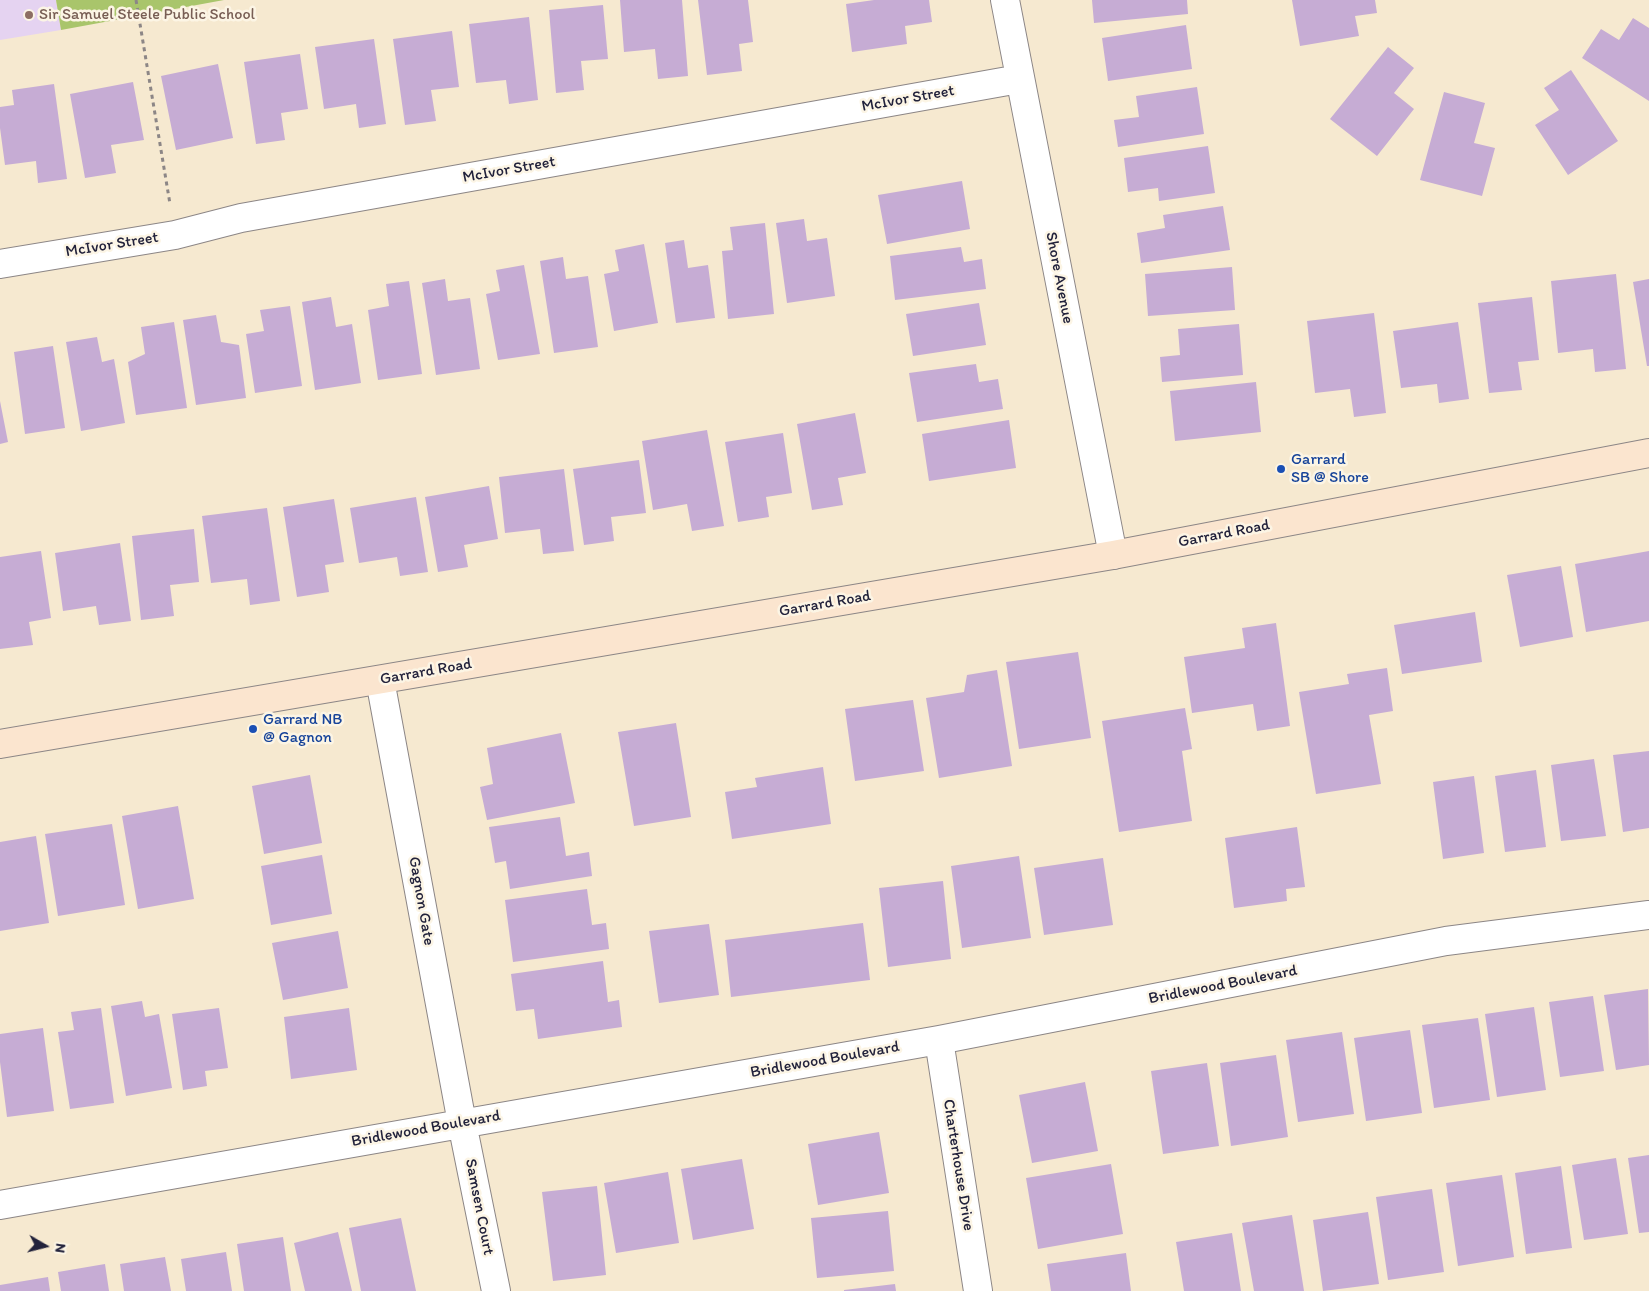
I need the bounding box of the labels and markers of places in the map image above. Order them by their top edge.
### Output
place label: Sir Samuel Steele Public School [39,5,255,25]
marker: Sir Samuel Steele Public School [23,9,35,21]
place label: Garrard SB @ Shore [1291,450,1369,488]
marker: Garrard SB @ Shore [1275,463,1287,475]
place label: Garrard NB @ Gagnon [263,710,342,748]
marker: Garrard NB @ Gagnon [247,723,259,735]

